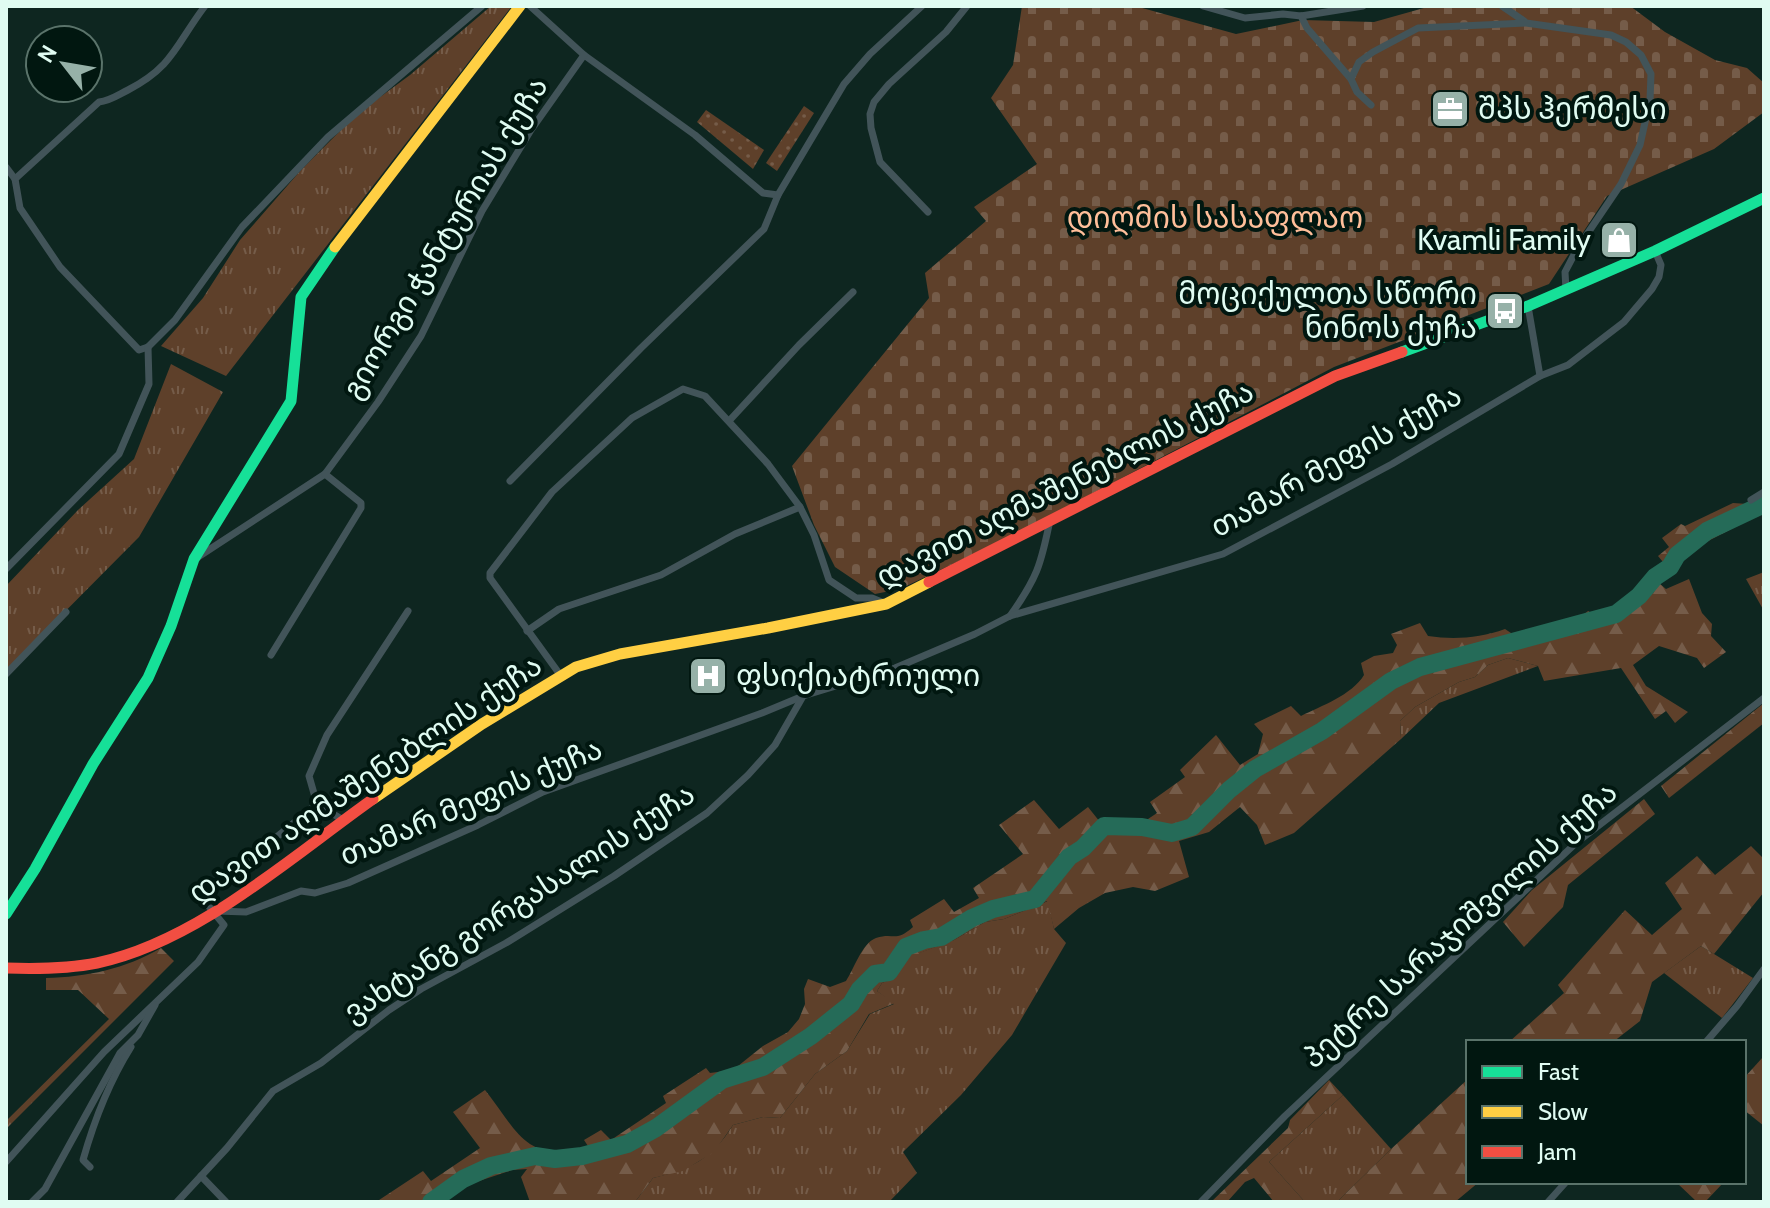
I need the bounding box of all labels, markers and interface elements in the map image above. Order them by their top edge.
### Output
north arrow [24,24,104,104]
text: N [32,40,63,68]
street label: გიორგი ჭანტურიას ქუჩა [334,70,555,405]
office icon: შპს ჰერმესი [1429,88,1471,130]
place label: შპს ჰერმესი [1478,90,1667,127]
park label: დიღმის სასაფლაო [1067,199,1363,236]
shop icon: Kvamli Family [1598,219,1640,261]
place label: Kvamli Family [1417,221,1591,258]
place label: მოციქულთა სწორი ნინოს ქუჩა [1178,275,1477,346]
bus stop icon: მოციქულთა სწორი ნინოს ქუჩა [1484,290,1526,332]
street label: დავით აღმაშენებლის ქუჩა [870,372,1260,595]
street label: თამარ მეფის ქუჩა [1204,376,1468,545]
street label: დავით აღმაშენებლის ქუჩა [181,646,549,911]
hospital icon: ფსიქიატრიული [687,655,729,697]
place label: ფსიქიატრიული [736,657,980,694]
street label: თამარ მეფის ქუჩა [334,730,608,874]
street label: პეტრე სარაჯიშვილის ქუჩა [1295,773,1625,1076]
street label: ვახტანგ გორგასალის ქუჩა [336,775,701,1030]
legend [1466,1040,1746,1184]
text: Fast [1538,1057,1579,1086]
text: Slow [1538,1097,1588,1126]
text: Jam [1537,1137,1576,1166]

